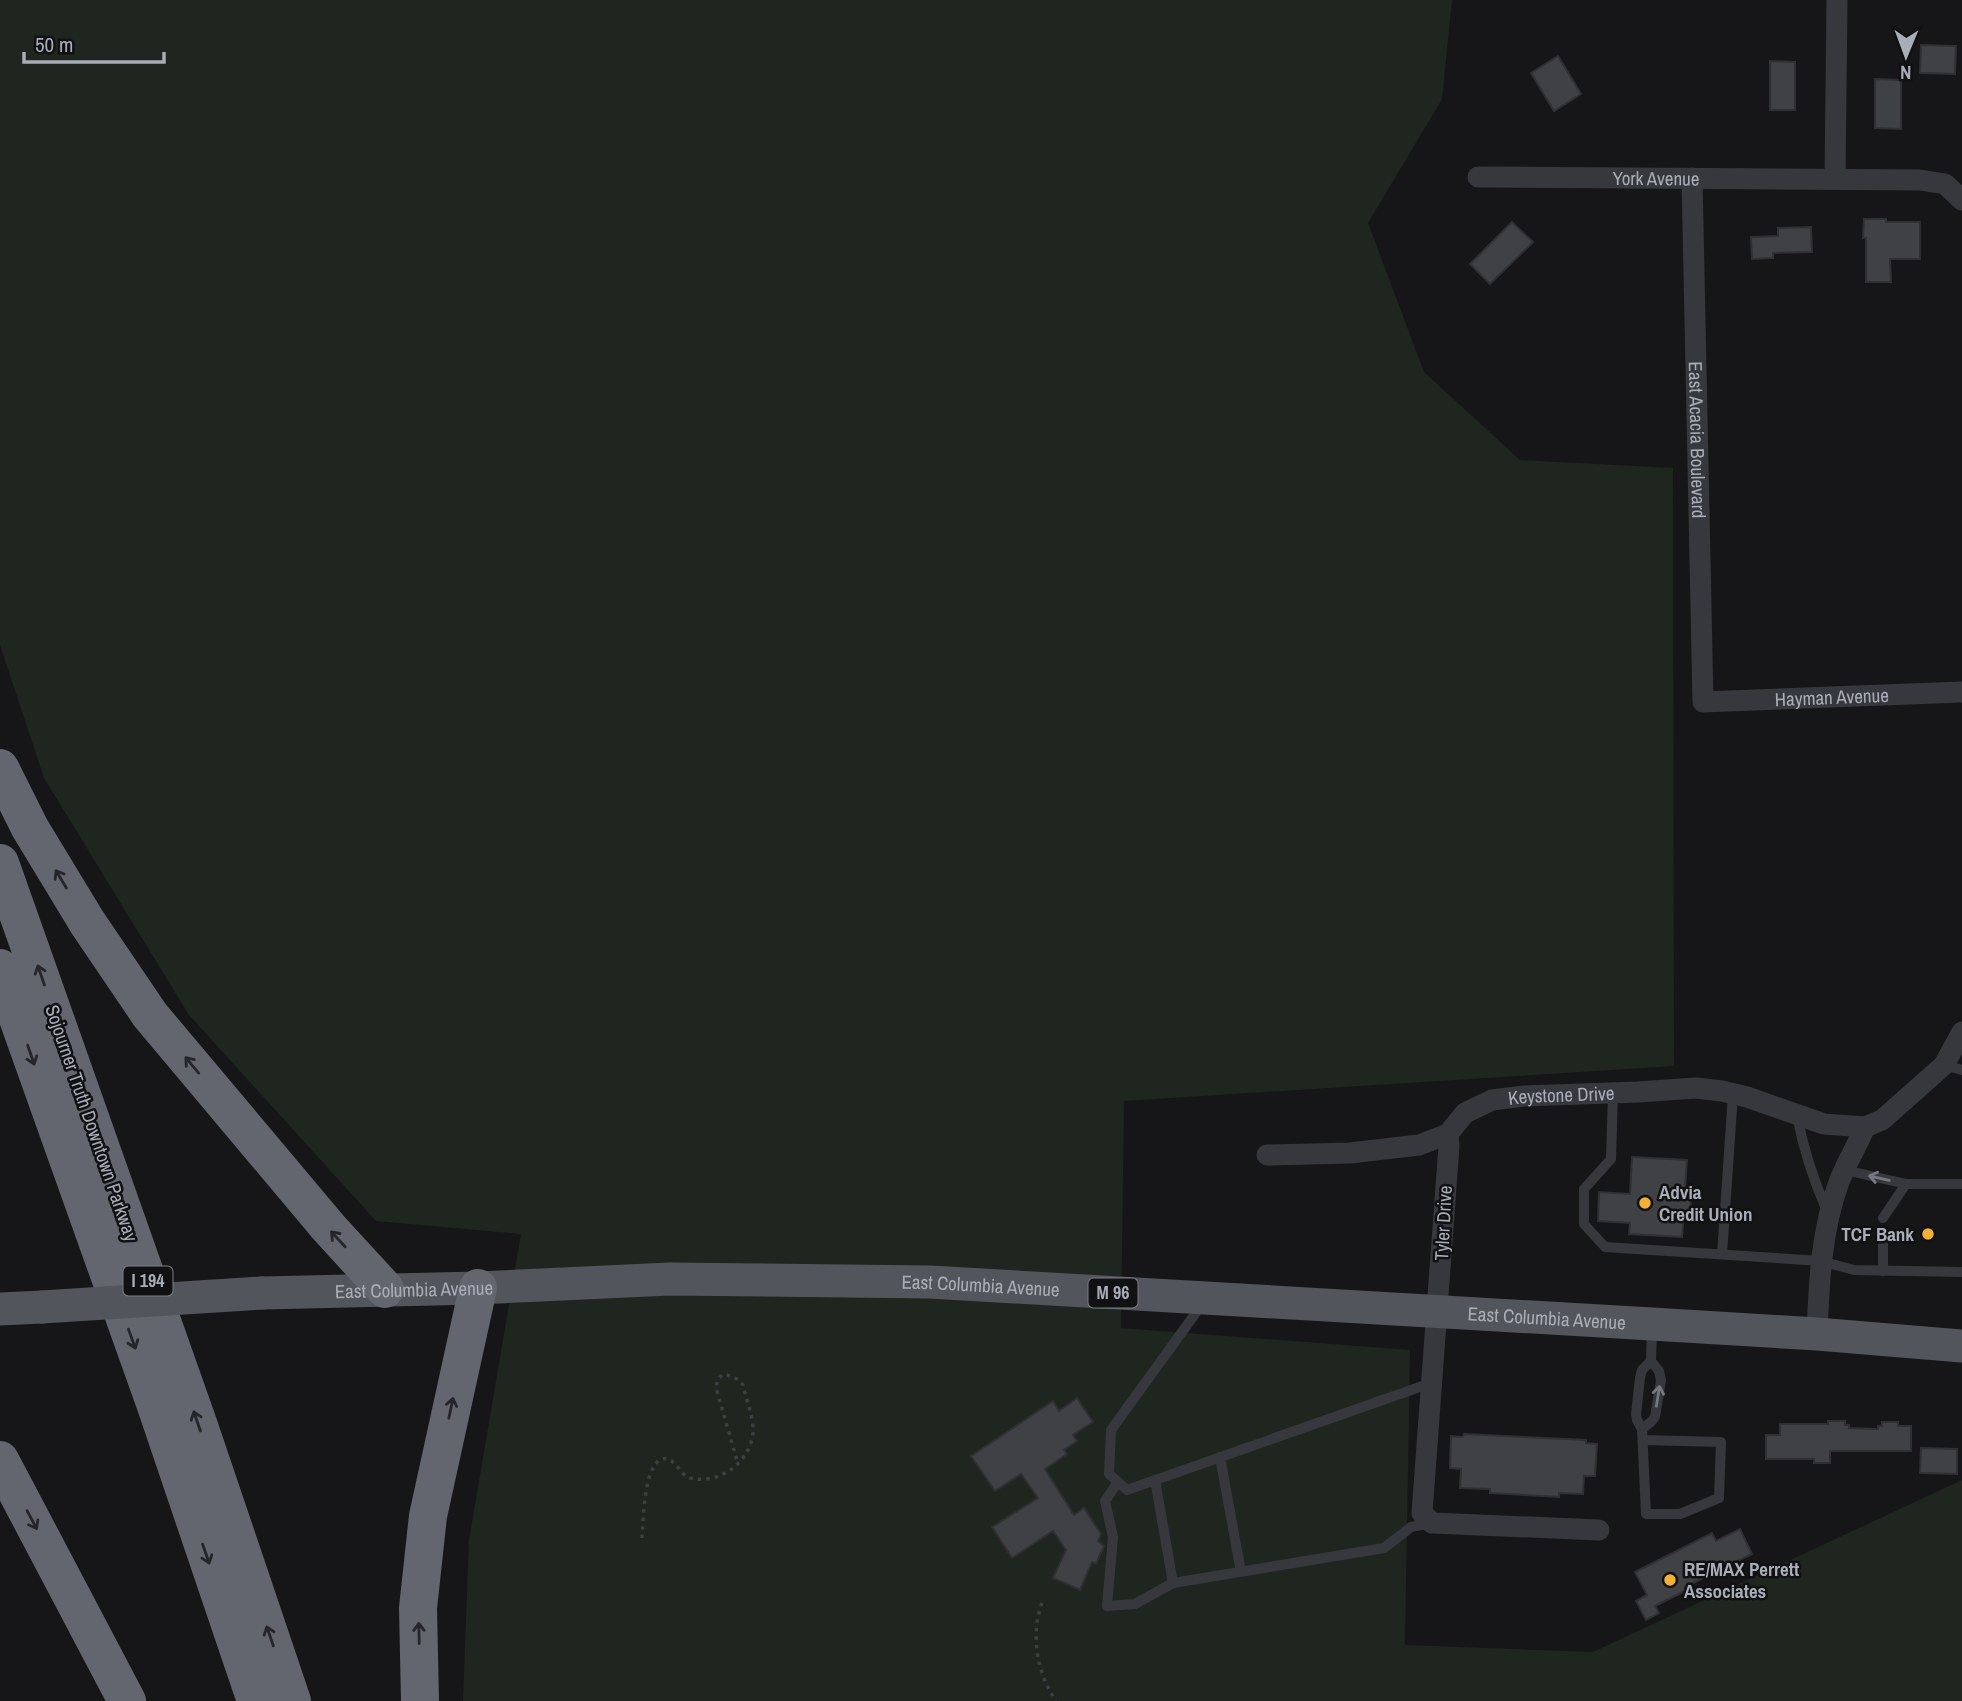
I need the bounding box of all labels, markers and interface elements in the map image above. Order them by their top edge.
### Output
scale bar [24,21,164,65]
north arrow [1871,21,1941,91]
text: 50 m [35,30,73,59]
text: N [1900,60,1912,86]
street label: York Avenue [1612,165,1700,192]
street label: East Acacia Boulevard [1683,361,1712,519]
street label: Hayman Avenue [1774,682,1889,712]
one-way arrow [54,870,69,889]
one-way arrow [33,965,46,986]
street label: Sojourner Truth Downtown Parkway [39,1001,145,1245]
one-way arrow [26,1044,38,1066]
one-way arrow [184,1056,200,1074]
street label: Keystone Drive [1506,1080,1615,1111]
one-way arrow [1868,1171,1891,1184]
place label: Advia Credit Union [1659,1179,1752,1227]
street label: Tyler Drive [1428,1185,1458,1261]
marker: Advia Credit Union [1637,1195,1653,1211]
place label: TCF Bank [1841,1221,1914,1247]
marker: TCF Bank [1920,1226,1936,1242]
one-way arrow [330,1231,347,1248]
road number: I 194 [124,1266,172,1296]
street label: East Columbia Avenue [901,1269,1060,1303]
street label: East Columbia Avenue [334,1274,494,1304]
road number: M 96 [1088,1278,1138,1308]
street label: East Columbia Avenue [1467,1300,1626,1335]
one-way arrow [127,1327,139,1349]
one-way arrow [1652,1385,1665,1408]
one-way arrow [445,1397,459,1420]
one-way arrow [190,1410,202,1432]
one-way arrow [26,1509,39,1530]
one-way arrow [200,1543,213,1565]
place label: RE/MAX Perrett Associates [1684,1556,1799,1604]
marker: RE/MAX Perrett Associates [1662,1572,1678,1588]
one-way arrow [412,1622,425,1645]
one-way arrow [263,1626,275,1648]

